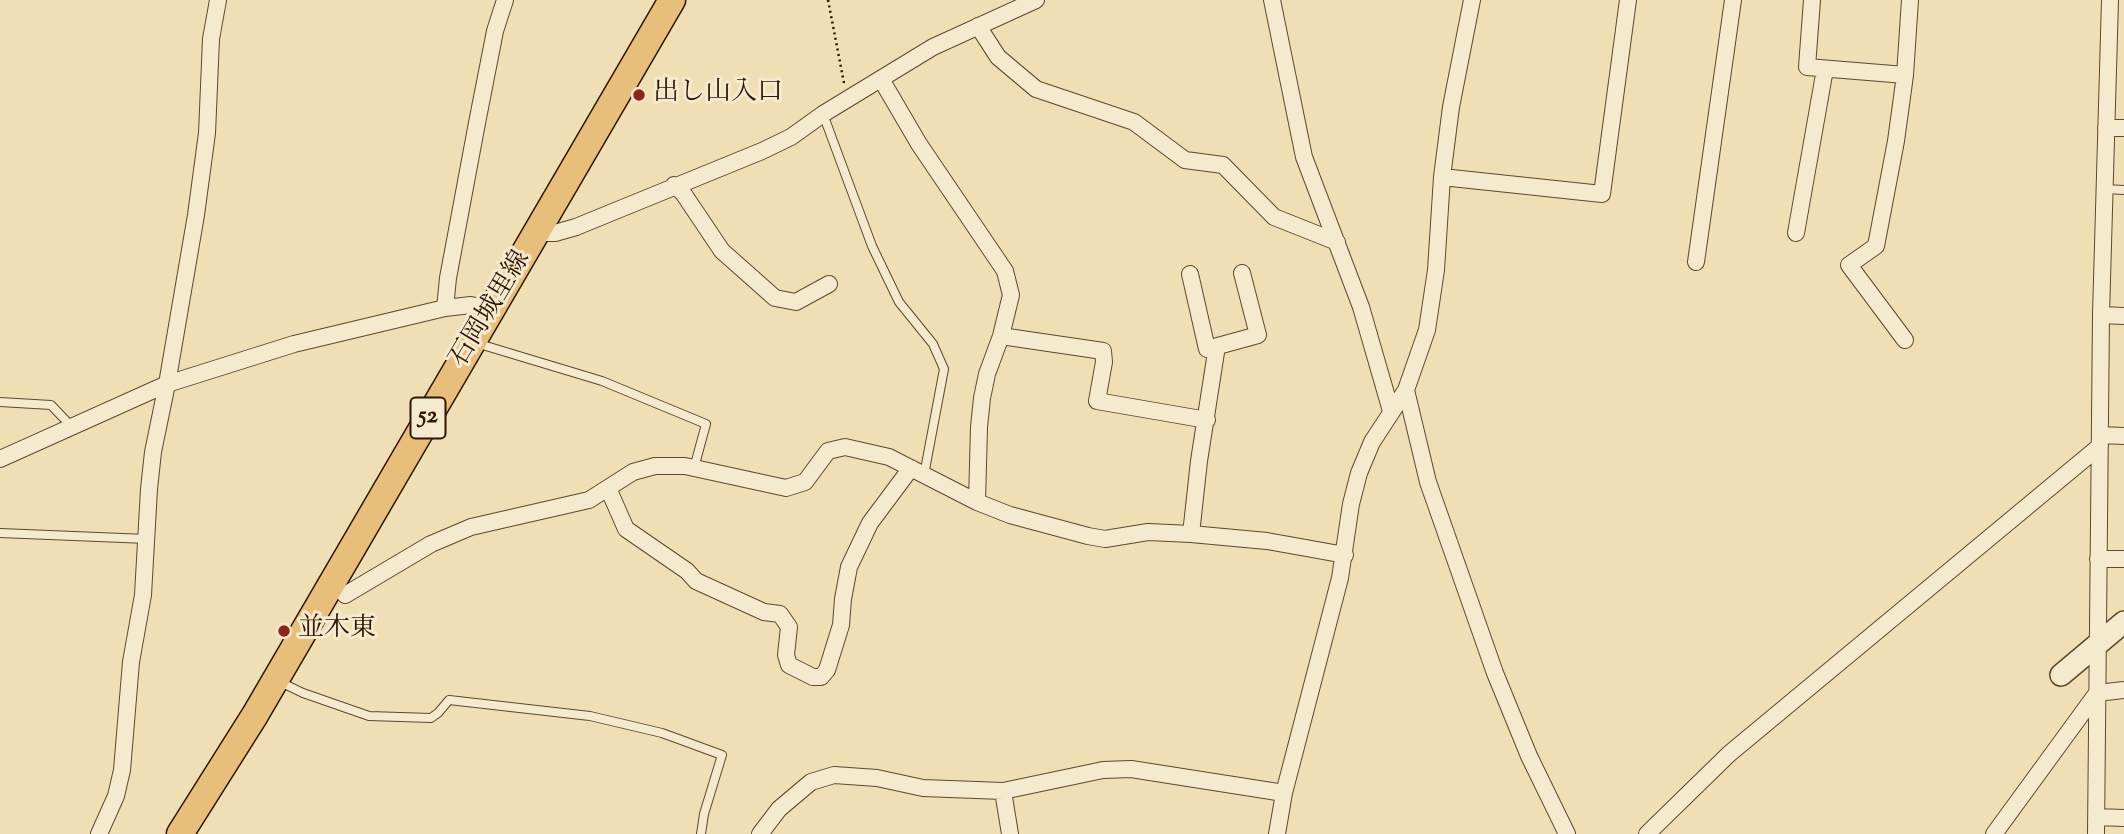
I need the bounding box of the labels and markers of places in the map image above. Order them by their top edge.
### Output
place label: 出し山入口 [653,79,783,111]
marker: 出し山入口 [631,87,647,103]
place label: 並木東 [298,615,376,647]
marker: 並木東 [276,623,292,639]

